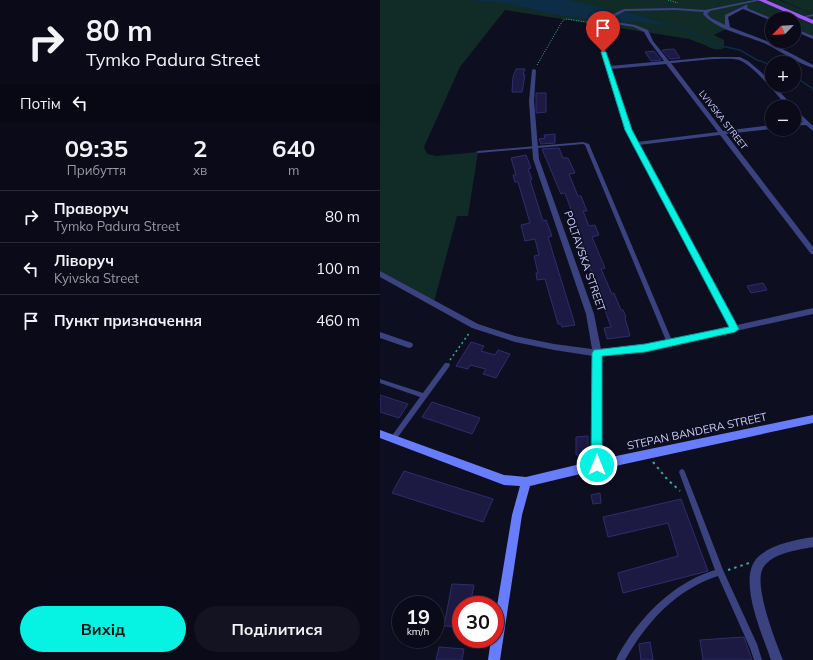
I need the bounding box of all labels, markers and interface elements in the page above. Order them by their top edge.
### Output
pin [586,11,620,52]
north arrow [765,12,801,48]
map controls [765,12,801,136]
text: 80 m [86,13,152,48]
icon: right [20,16,72,68]
icon: arrive [592,17,614,39]
text: Tymko Padura Street [86,48,260,71]
button: + [765,56,801,92]
street label: LVIVSKA STREET [697,88,750,152]
icon: left [69,92,91,114]
text: Потім [20,94,61,113]
button: − [765,100,801,136]
text: 09:35 [65,133,128,163]
text: 2 [193,133,207,163]
text: 640 [272,133,315,163]
text: Прибуття [67,162,126,178]
text: хв [193,162,207,178]
text: m [288,162,299,178]
text: Праворуч [54,199,129,218]
icon: right [20,206,42,228]
text: 80 m [325,207,360,226]
street label: POLTAVSKA STREET [561,209,609,314]
text: Tymko Padura Street [54,218,180,234]
text: Ліворуч [54,251,114,270]
icon: left [20,258,42,280]
text: 100 m [316,259,360,278]
text: Kyivska Street [54,270,139,286]
icon: arrive [20,310,42,332]
text: Пункт призначення [54,311,202,330]
text: 460 m [316,311,360,330]
street label: STEPAN BANDERA STREET [626,409,769,453]
position arrow [576,444,618,486]
speed limit sign: 30 [452,596,504,648]
text: 19 [406,604,430,629]
button: Вихід [20,606,186,652]
button: Поділитися [194,606,360,652]
text: km/h [407,625,429,638]

